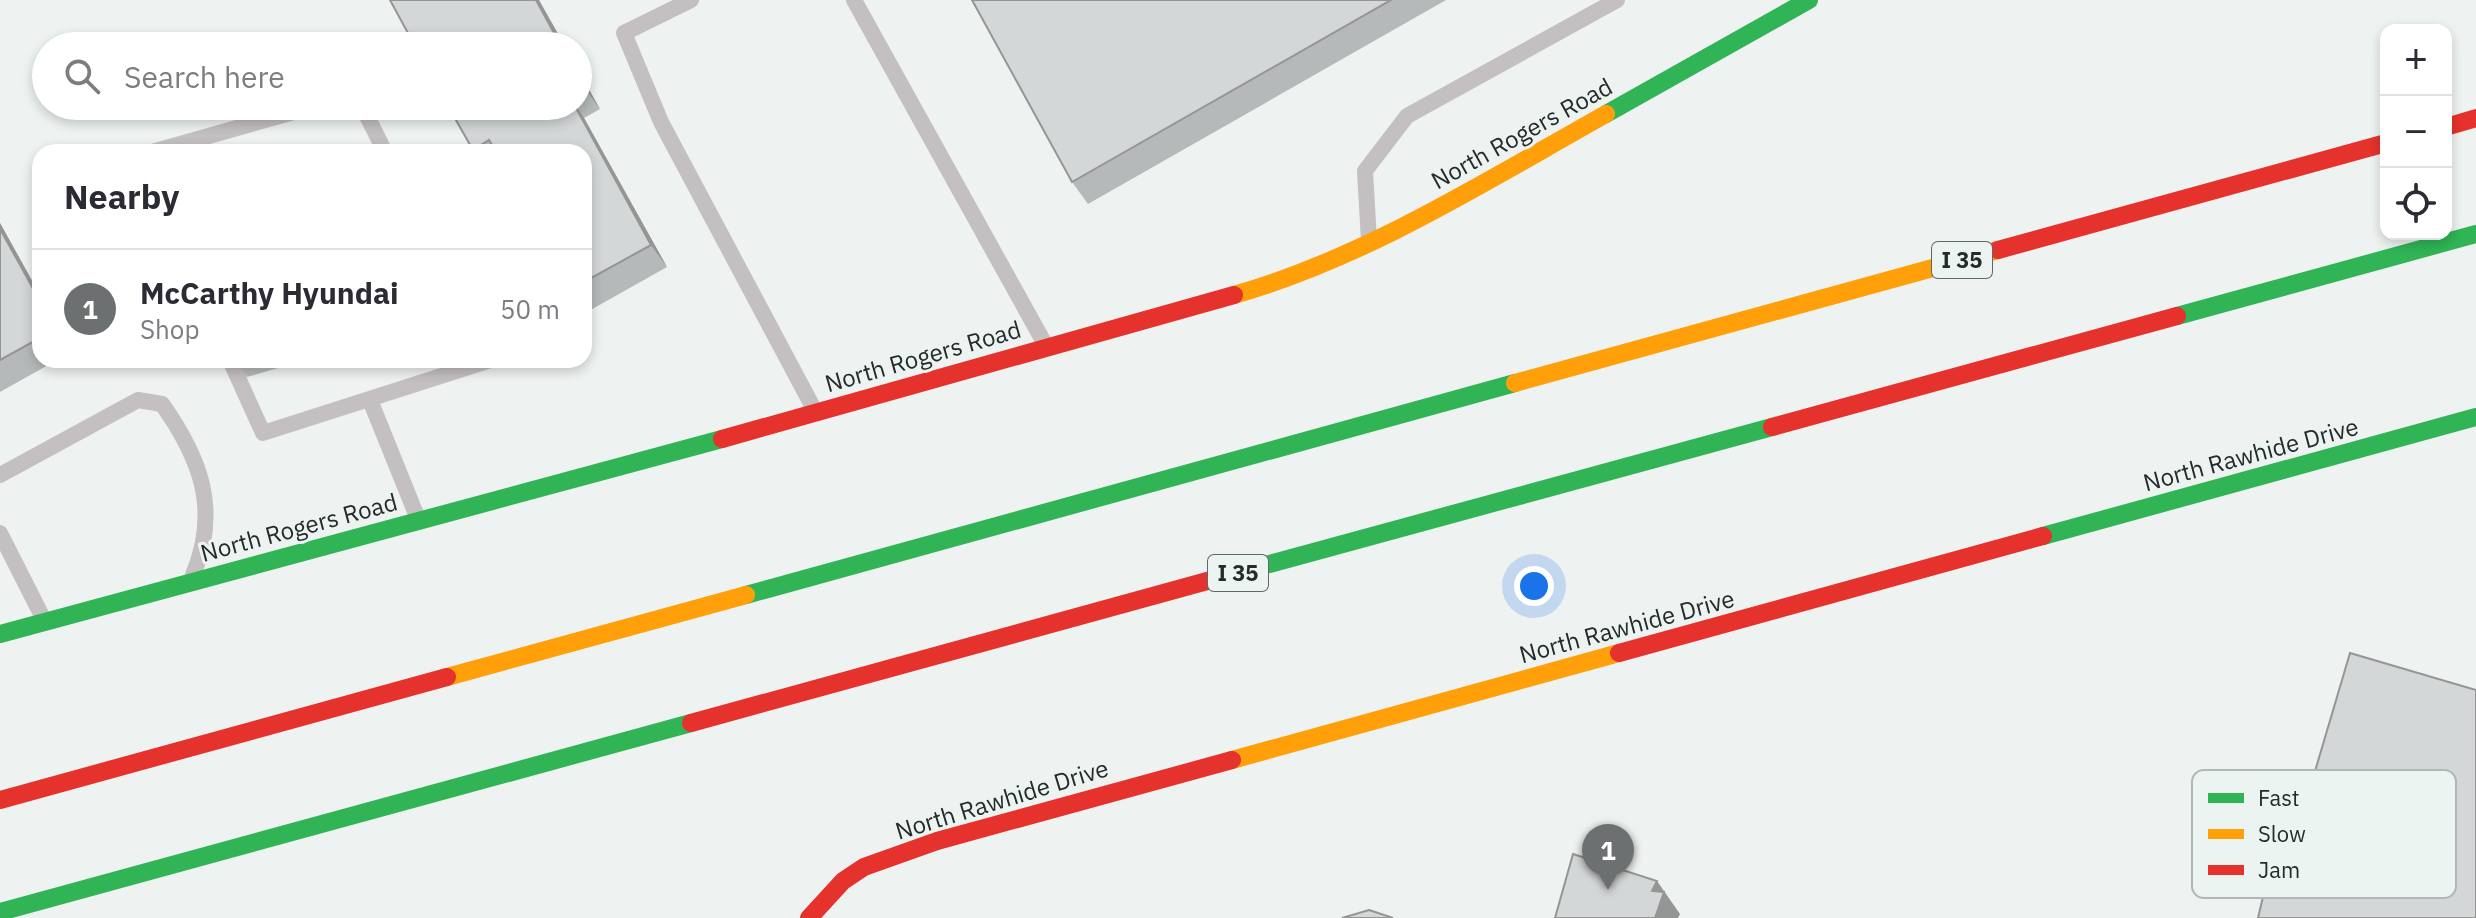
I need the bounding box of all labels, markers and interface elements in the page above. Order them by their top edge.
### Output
map controls [2380,24,2452,240]
button: + [2380,24,2452,96]
search box [32,32,592,120]
icon: search [60,54,104,98]
text: Search here [124,57,285,96]
street label: North Rogers Road [1425,70,1618,196]
button: − [2380,96,2452,168]
button: locate [2380,168,2452,240]
text: Nearby [64,174,179,218]
road number: I 35 [1932,242,1992,278]
text: McCarthy Hyundai [140,273,399,312]
text: 1 [82,292,98,326]
text: 50 m [500,292,560,326]
text: Shop [140,312,200,346]
street label: North Rogers Road [821,313,1024,399]
street label: North Rawhide Drive [2140,410,2362,498]
street label: North Rogers Road [197,485,401,569]
road number: I 35 [1208,555,1268,591]
your location [1514,566,1554,606]
street label: North Rawhide Drive [1516,582,1738,670]
street label: North Rawhide Drive [891,751,1112,847]
legend [2192,770,2456,898]
text: Fast [2258,783,2299,812]
text: Slow [2258,819,2306,848]
pin: 1 [1582,824,1634,890]
text: Jam [2258,855,2300,884]

